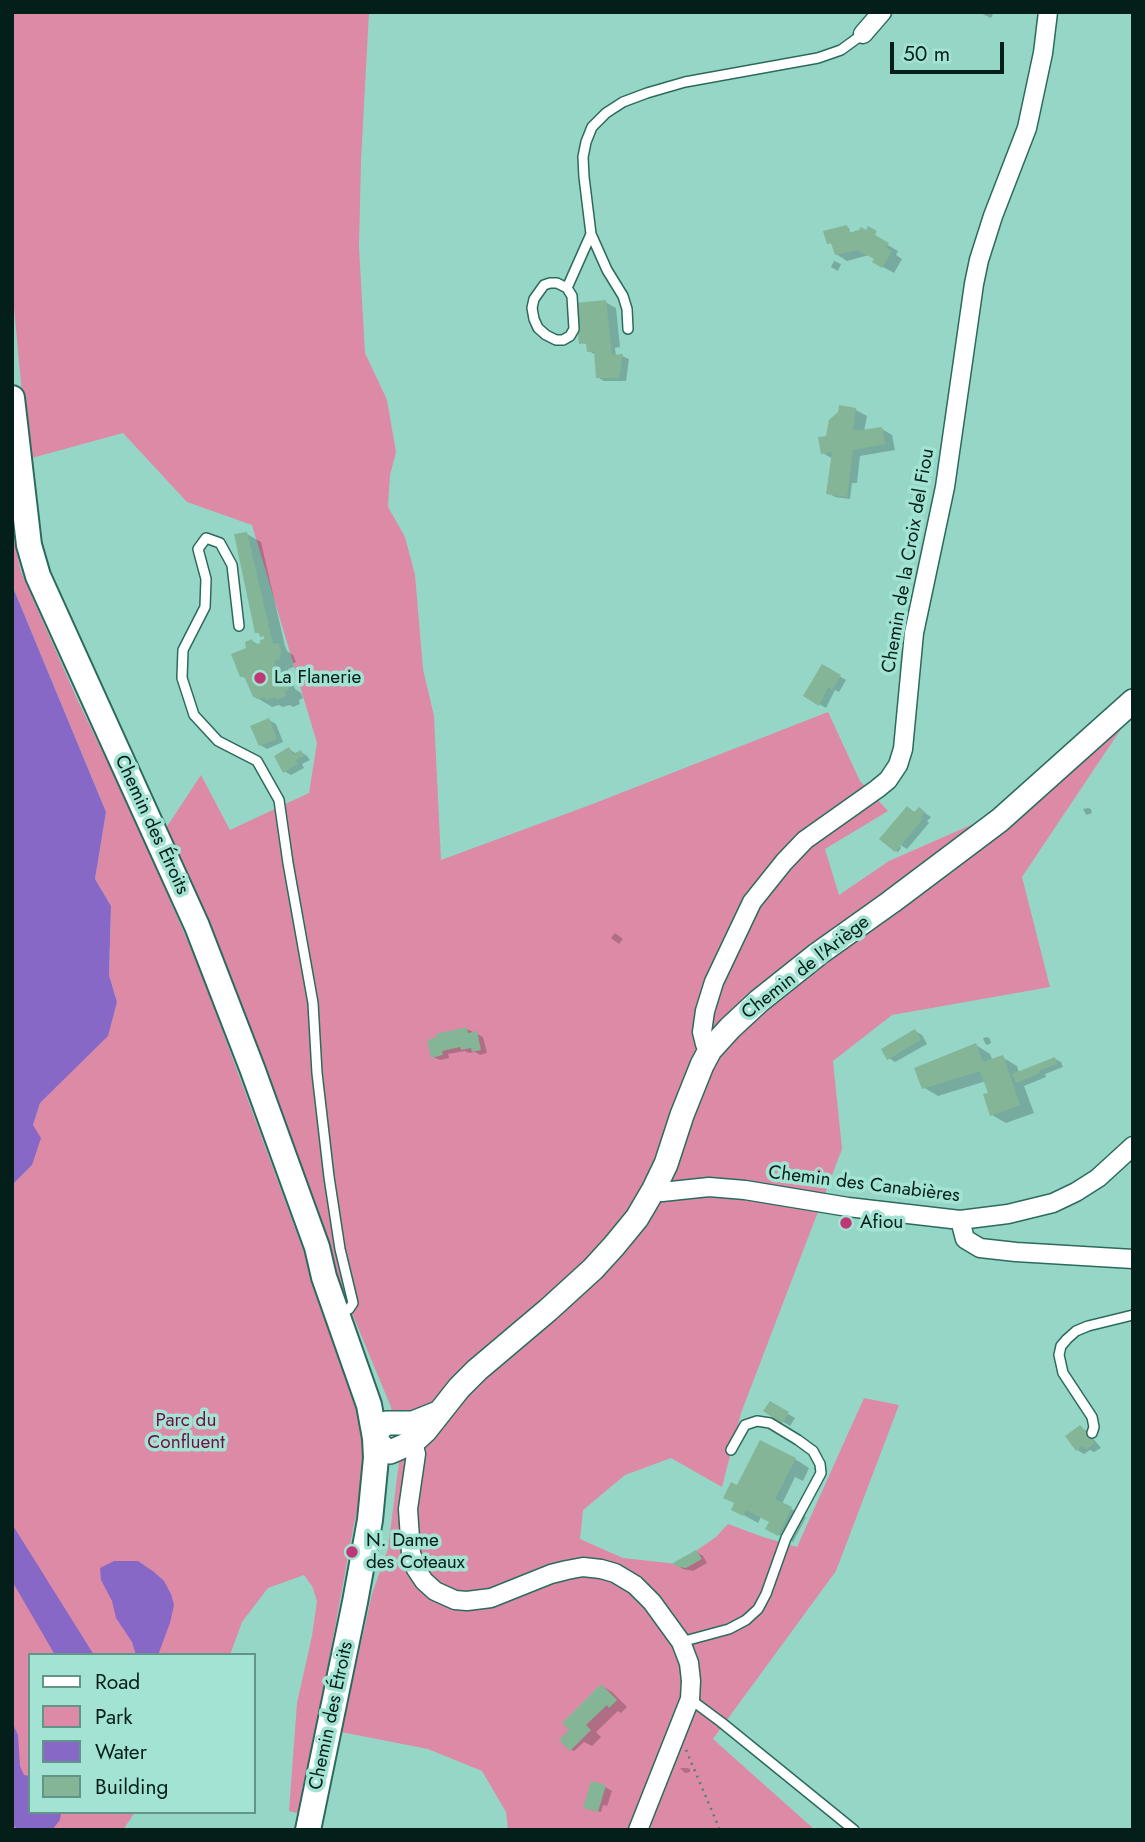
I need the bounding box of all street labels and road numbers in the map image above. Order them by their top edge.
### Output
street label: Chemin de la Croix del Fiou [878,447,940,675]
street label: Chemin des Étroits [109,752,193,898]
street label: Chemin de l'Ariège [738,911,874,1025]
street label: Chemin des Canabières [767,1162,961,1208]
street label: Chemin des Étroits [305,1640,359,1792]

